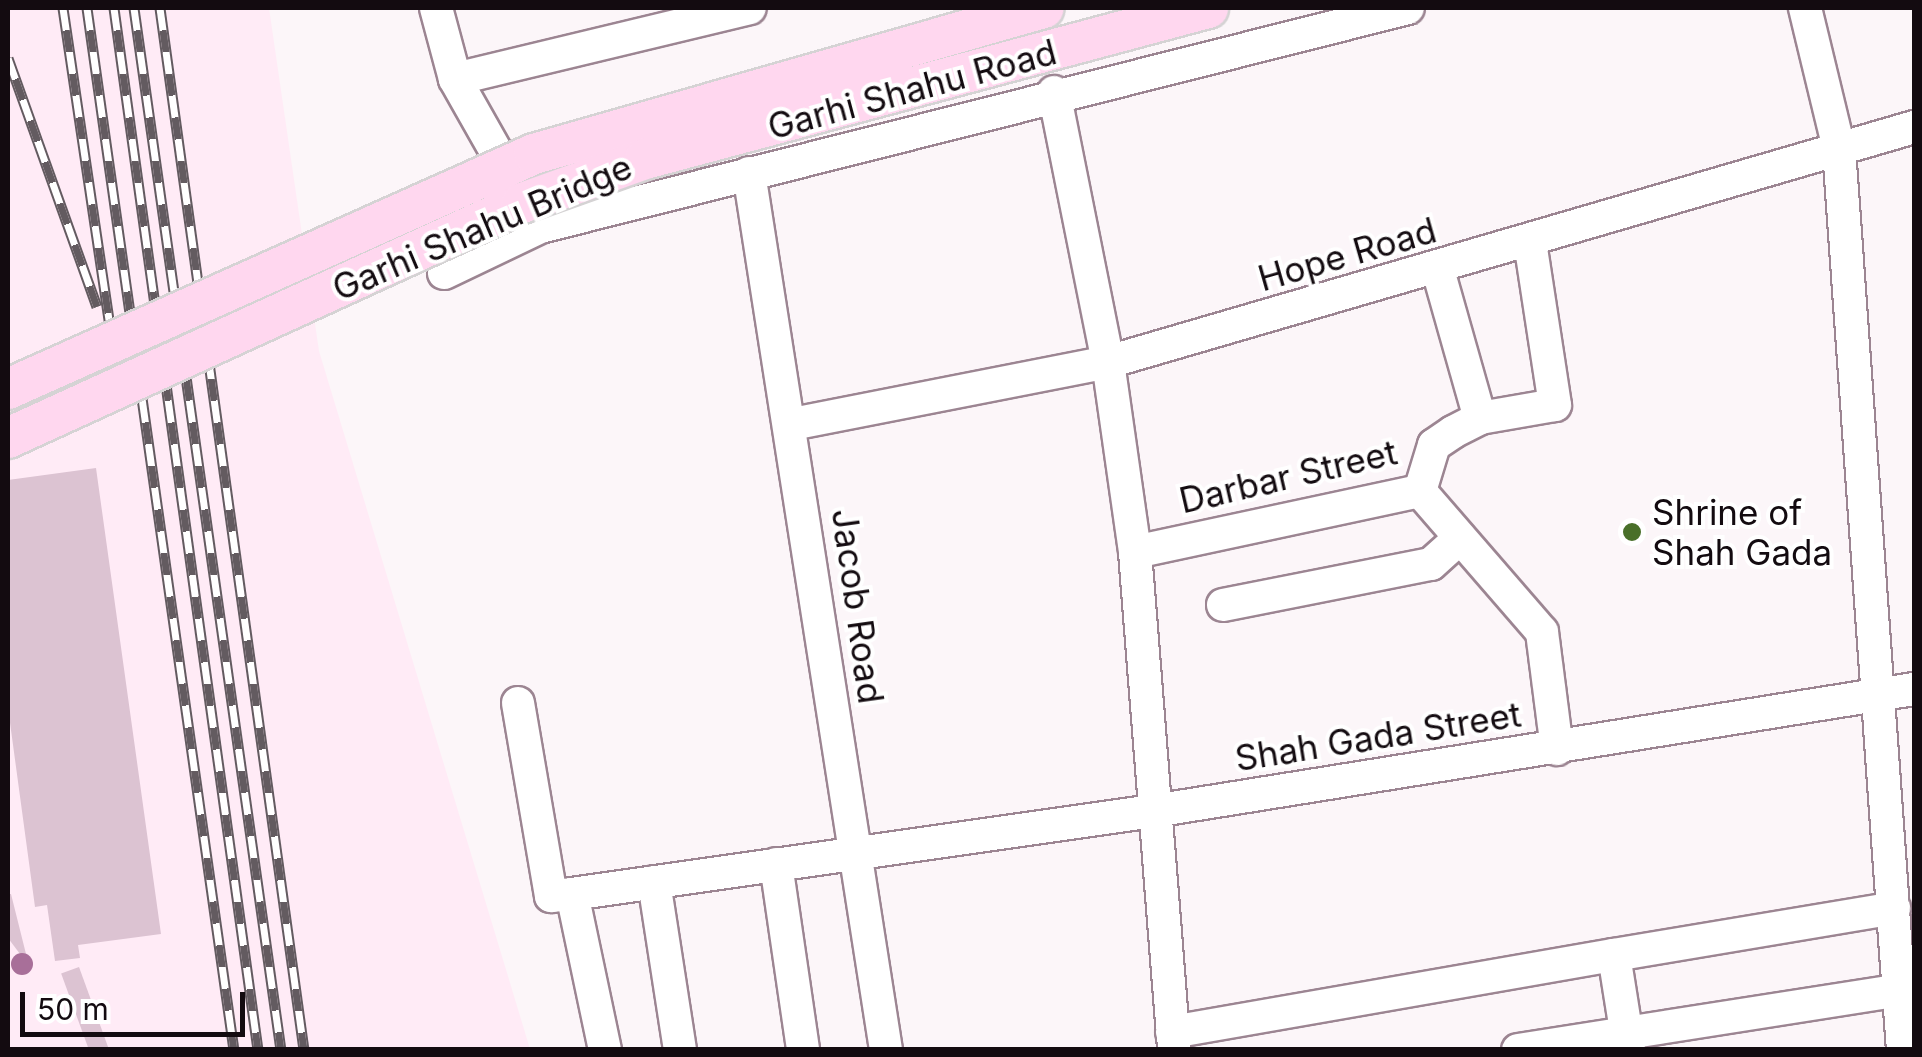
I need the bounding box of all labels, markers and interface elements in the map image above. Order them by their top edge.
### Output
street label: Garhi Shahu Road [763,30,1061,148]
street label: Garhi Shahu Bridge [326,145,638,309]
street label: Hope Road [1253,209,1441,299]
street label: Darbar Street [1175,431,1401,521]
place label: Shrine of Shah Gada [1652,491,1832,573]
street label: Jacob Road [824,506,892,706]
marker: Shrine of Shah Gada [1621,521,1643,543]
street label: Shah Gada Street [1232,693,1524,779]
scale bar [25,972,250,1034]
text: 50 m [37,991,109,1027]

